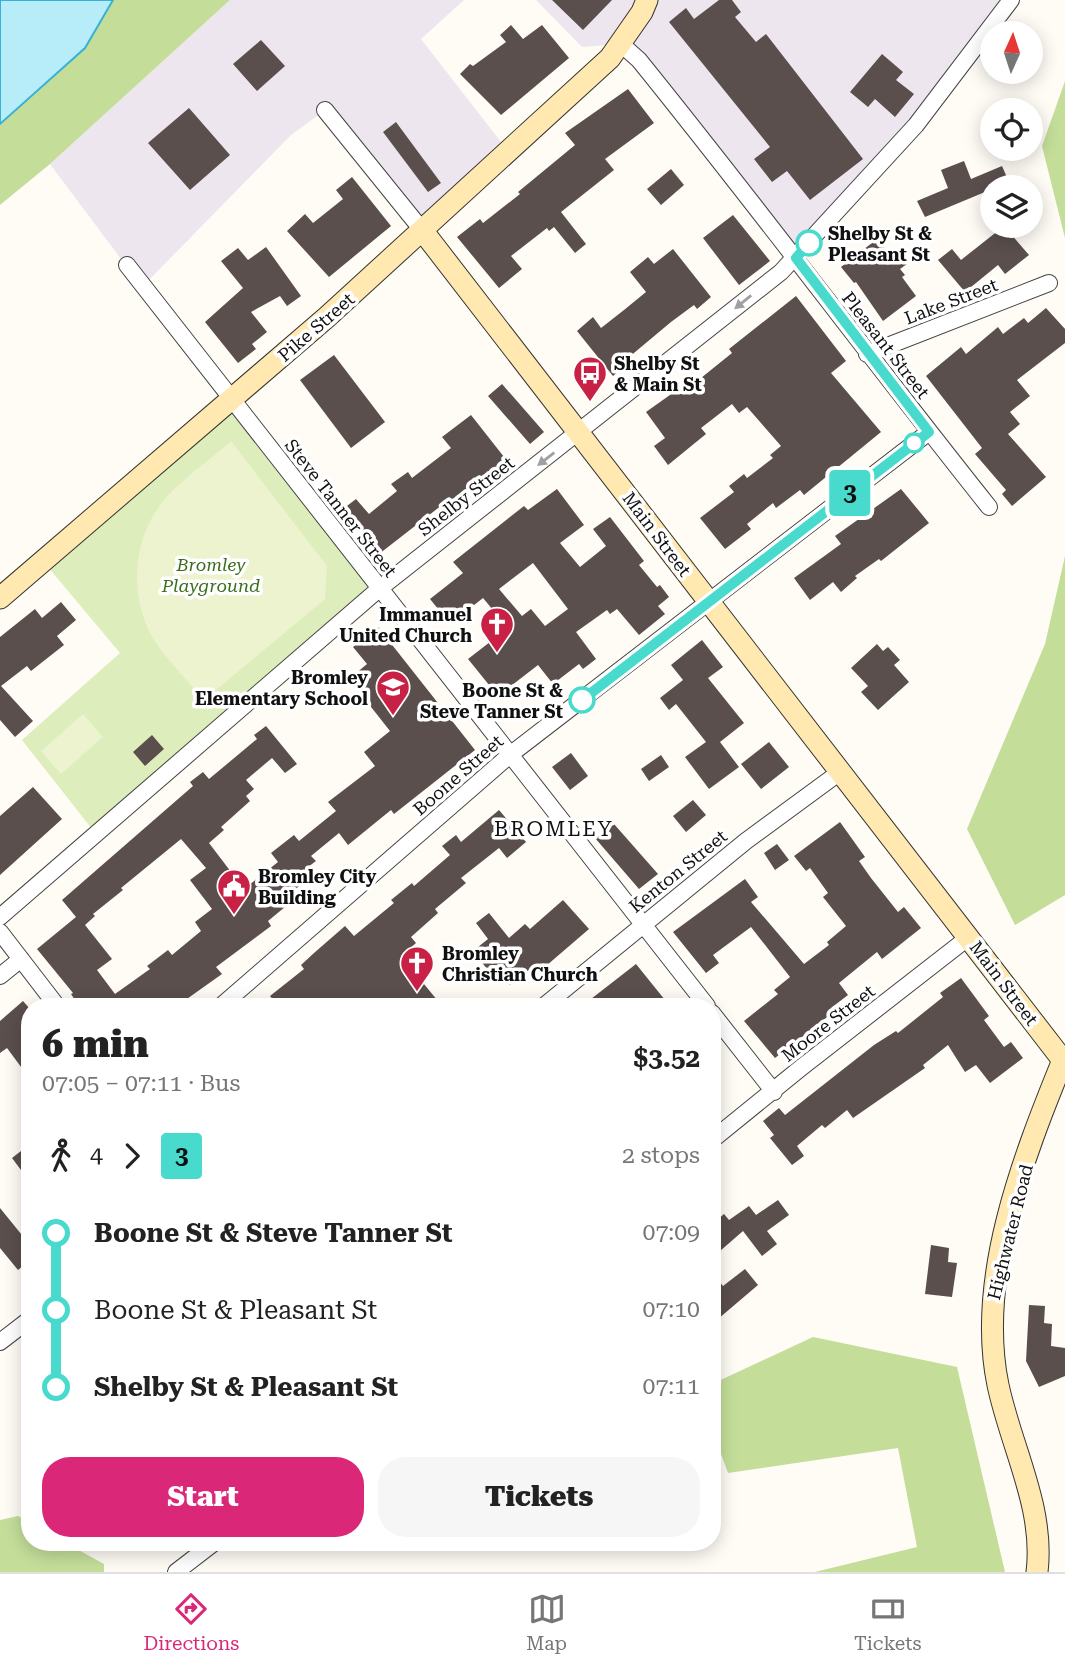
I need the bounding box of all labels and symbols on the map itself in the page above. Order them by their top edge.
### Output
north arrow [980,21,1043,84]
place label: Shelby St & Pleasant St [828,223,932,265]
marker: Shelby St & Pleasant St [796,230,822,256]
street label: Lake Street [901,274,1001,328]
street label: Pike Street [274,288,359,366]
street label: Pleasant Street [838,288,934,403]
one-way arrow [735,294,752,309]
place label: Shelby St & Main St [614,353,702,395]
bus stop icon: Shelby St & Main St [571,354,609,403]
unlabelled marker [904,433,924,453]
street label: Steve Tanner Street [281,435,402,581]
one-way arrow [537,451,555,465]
street label: Shelby Street [414,452,518,540]
line badge: 3 [827,470,873,516]
street label: Main Street [618,488,696,581]
park label: Bromley Playground [161,554,260,596]
place label: Immanuel United Church [339,604,472,646]
church icon: Immanuel United Church [478,605,516,654]
place label: Bromley Elementary School [195,667,368,709]
school or university icon: Bromley Elementary School [374,668,412,717]
place label: Boone St & Steve Tanner St [420,680,563,722]
marker: Boone St & Steve Tanner St [569,687,595,713]
street label: Boone Street [409,730,507,820]
district label: BROMLEY [494,817,614,841]
street label: Kenton Street [625,825,731,917]
place label: Bromley City Building [258,866,377,908]
public building icon: Bromley City Building [215,867,253,916]
street label: Main Street [965,937,1043,1030]
place label: Bromley Christian Church [442,943,598,985]
church icon: Bromley Christian Church [398,944,436,993]
street label: Moore Street [777,980,879,1066]
street label: Highwater Road [983,1161,1037,1302]

